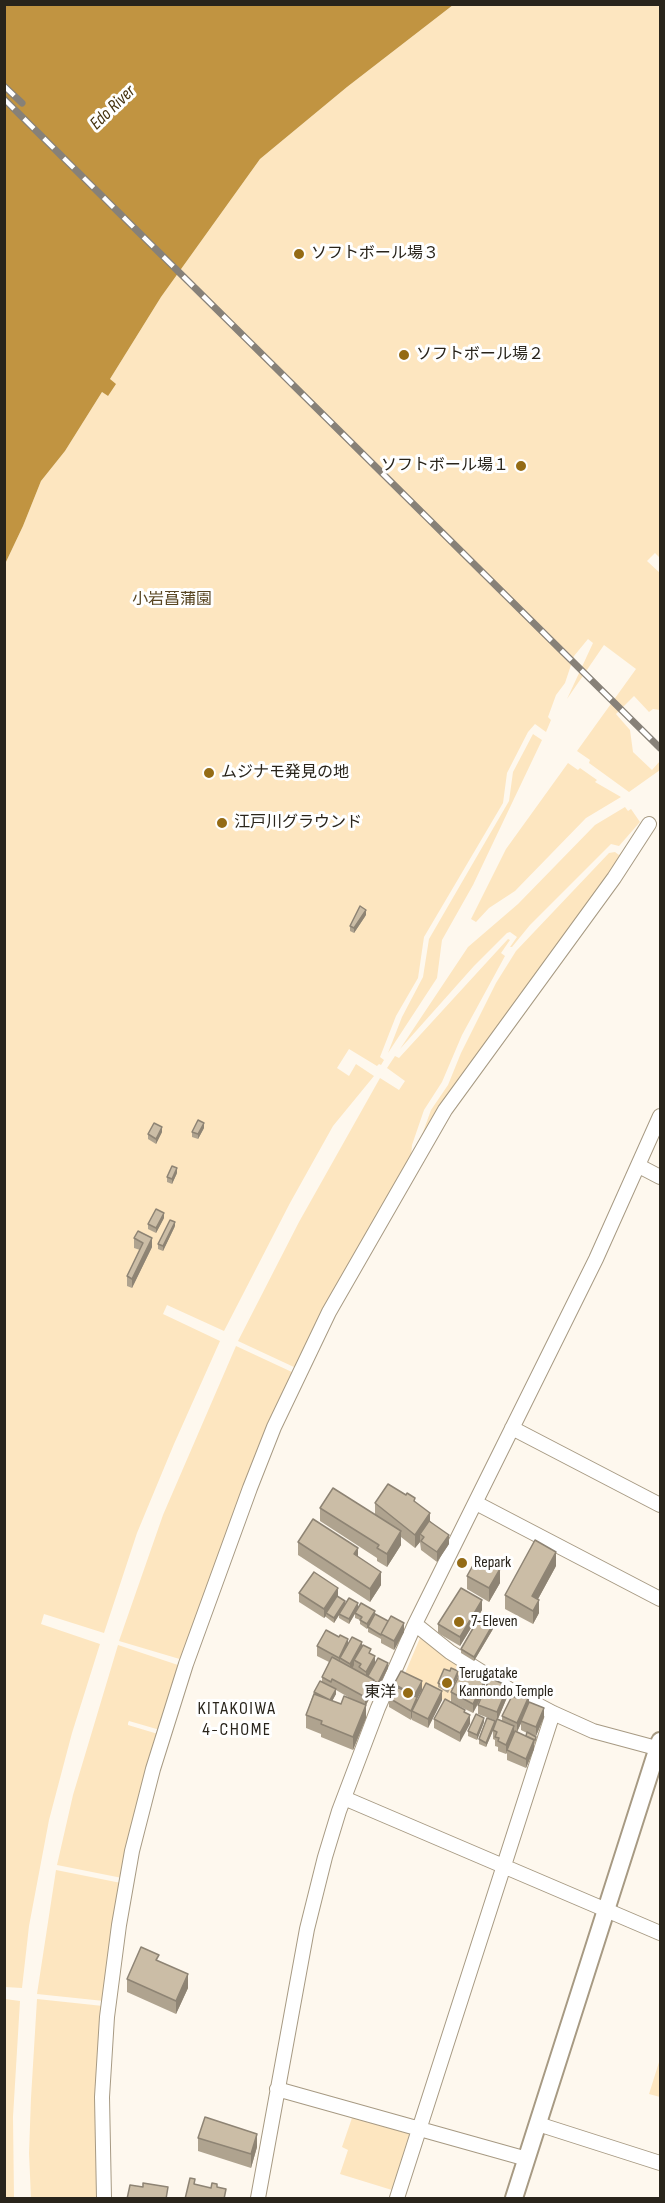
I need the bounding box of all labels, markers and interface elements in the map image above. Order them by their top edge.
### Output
water label: Edo River [86,81,140,135]
place label: ソフトボール場３ [311,244,439,264]
marker: ソフトボール場３ [292,247,306,261]
place label: ソフトボール場２ [416,345,544,365]
marker: ソフトボール場２ [397,348,411,362]
place label: ソフトボール場１ [381,456,509,476]
marker: ソフトボール場１ [514,459,528,473]
park label: 小岩菖蒲園 [132,590,212,610]
place label: ムジナモ発見の地 [221,763,349,783]
marker: ムジナモ発見の地 [202,766,216,780]
place label: 江戸川グラウンド [234,813,362,833]
marker: 江戸川グラウンド [215,816,229,830]
place label: Repark [474,1553,511,1573]
marker: Repark [455,1556,469,1570]
place label: 7-Eleven [471,1612,518,1632]
marker: 7-Eleven [452,1615,466,1629]
place label: Terugatake Kannondo Temple [459,1664,554,1702]
marker: Terugatake Kannondo Temple [440,1676,454,1690]
place label: 東洋 [364,1683,396,1703]
marker: 東洋 [401,1686,415,1700]
district label: KITAKOIWA 4-CHOME [198,1698,276,1740]

